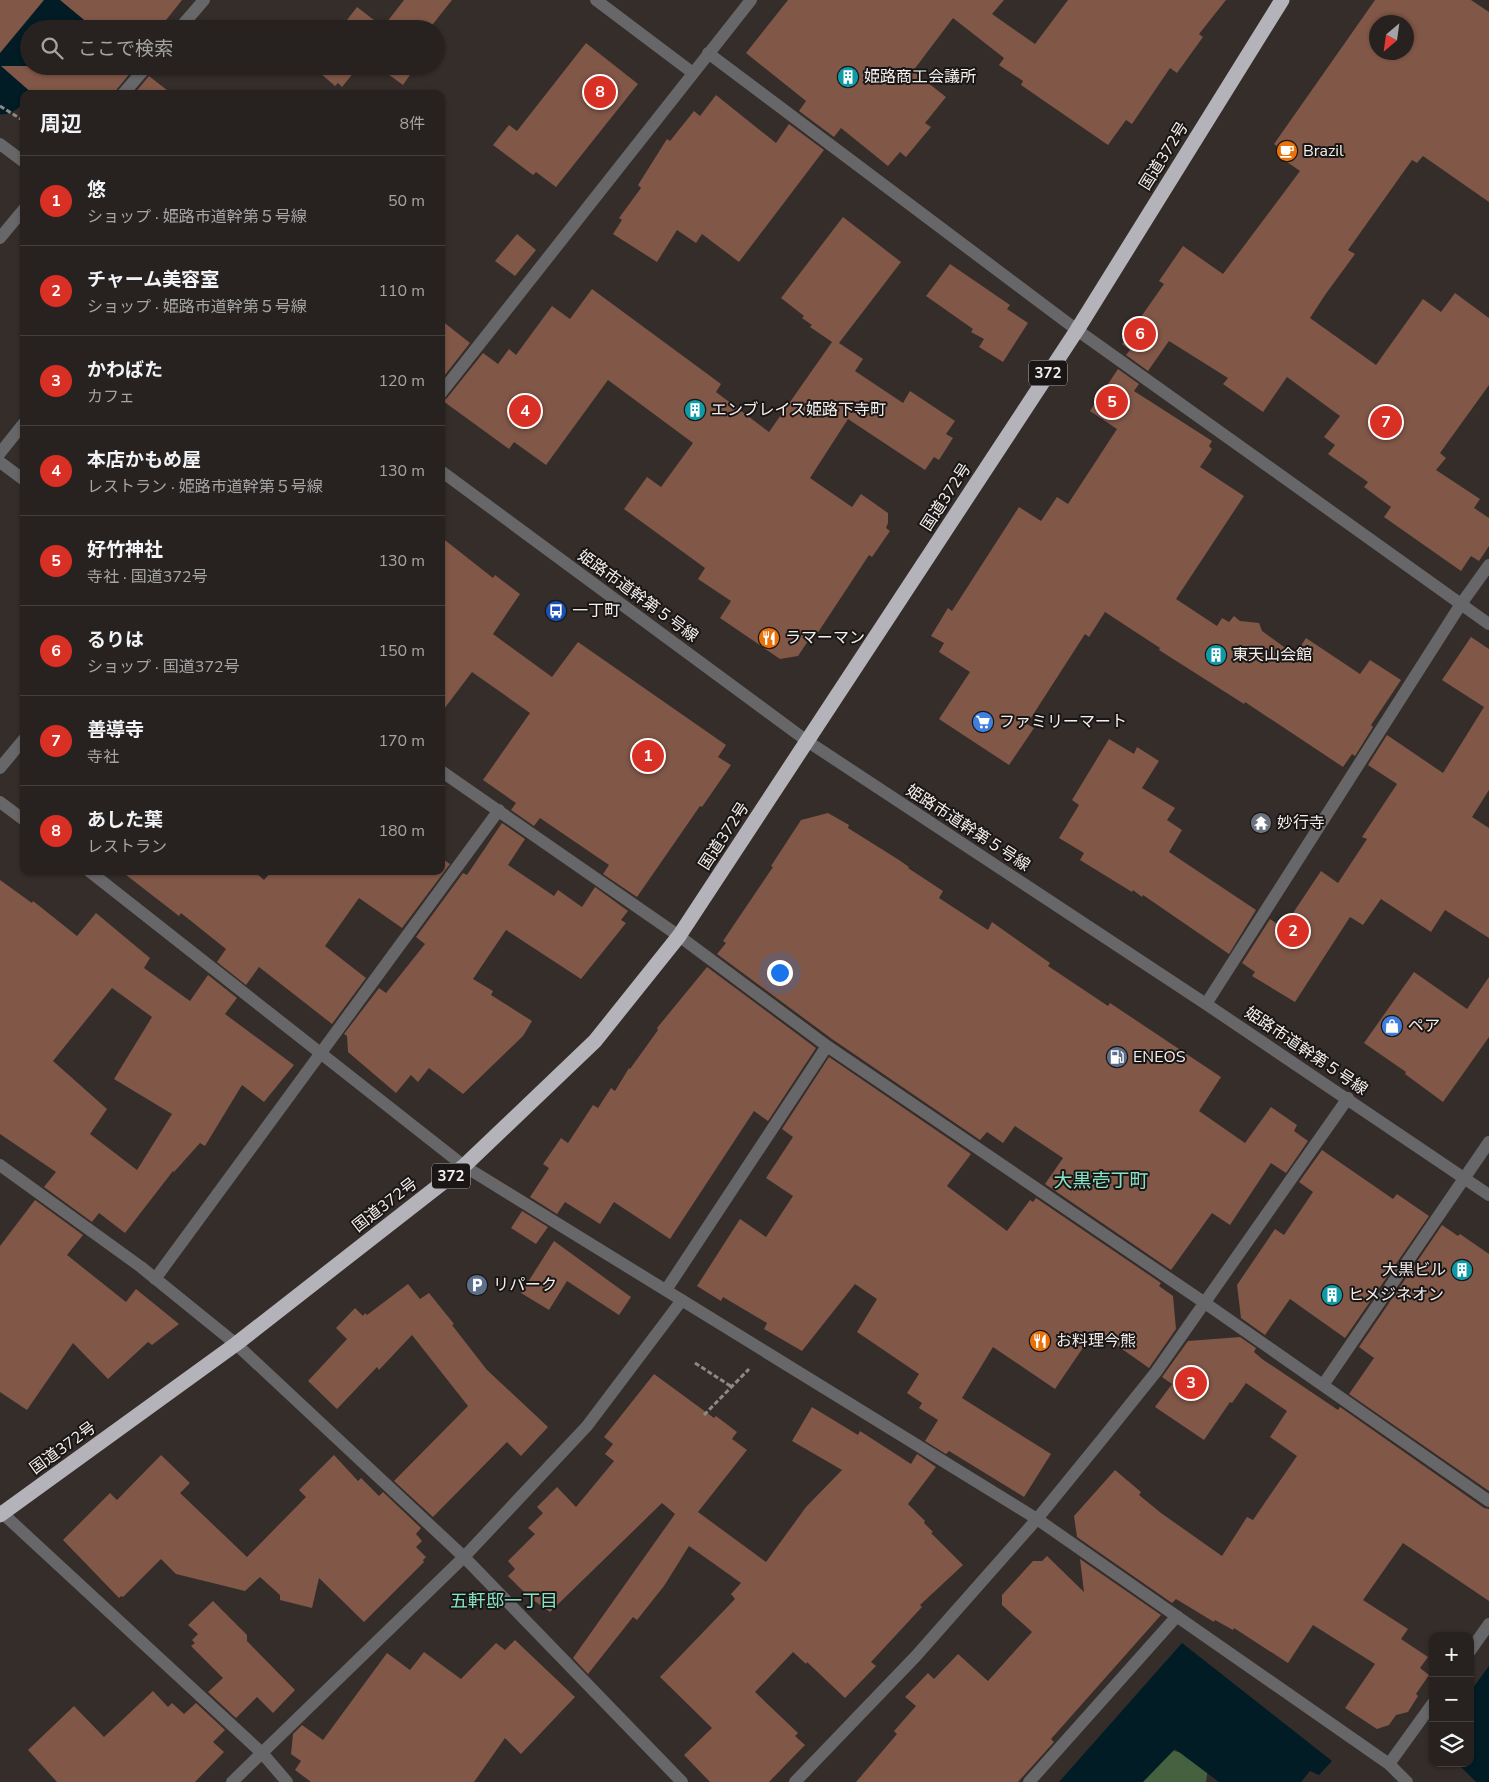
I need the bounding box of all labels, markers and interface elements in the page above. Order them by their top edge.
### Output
north arrow [1369,15,1414,60]
search box [20,20,445,75]
icon: search [38,34,66,62]
text: ここで検索 [78,36,173,62]
building icon: 姫路商工会議所 [836,65,860,89]
place label: 姫路商工会議所 [864,66,976,88]
pin: 8 [584,73,616,111]
text: 周辺 [40,110,82,138]
text: 8件 [399,113,425,135]
street label: 国道372号 [1134,118,1194,194]
cafe icon: Brazil [1275,139,1299,163]
place label: Brazil [1303,140,1344,162]
text: 悠 [87,177,106,203]
text: 1 [51,190,61,212]
text: 50 m [388,190,425,212]
text: ショップ · 姫路市道幹第５号線 [87,206,307,228]
text: チャーム美容室 [87,267,219,293]
text: 2 [51,280,61,302]
text: 110 m [378,280,425,302]
text: ショップ · 姫路市道幹第５号線 [87,296,307,318]
pin: 6 [1124,315,1156,353]
text: かわばた [87,357,163,383]
road number: 372 [1029,360,1067,386]
text: 3 [51,370,61,392]
text: 120 m [378,370,425,392]
pin: 5 [1096,383,1128,421]
text: カフェ [87,386,135,408]
pin: 4 [509,392,541,430]
building icon: エンブレイス姫路下寺町 [683,398,707,422]
place label: エンブレイス姫路下寺町 [711,399,886,421]
pin: 7 [1370,403,1402,441]
text: 本店かもめ屋 [87,447,201,473]
street label: 国道372号 [916,459,976,535]
text: 4 [51,460,61,482]
text: 130 m [378,460,425,482]
text: レストラン · 姫路市道幹第５号線 [87,476,323,498]
text: 好竹神社 [87,537,163,563]
street label: 姫路市道幹第５号線 [573,545,703,647]
text: 5 [51,550,61,572]
text: 130 m [378,550,425,572]
text: 寺社 · 国道372号 [87,566,208,588]
bus stop icon: 一丁町 [544,599,568,623]
place label: 一丁町 [572,600,620,622]
restaurant icon: ラマーマン [757,626,781,650]
text: るりは [87,627,144,653]
place label: ラマーマン [785,627,865,649]
text: 6 [51,640,61,662]
text: 150 m [378,640,425,662]
building icon: 東天山会館 [1204,643,1228,667]
place label: 東天山会館 [1232,644,1312,666]
text: ショップ · 国道372号 [87,656,240,678]
supermarket icon: ファミリーマート [971,710,995,734]
place label: ファミリーマート [999,711,1127,733]
text: 善導寺 [87,717,144,743]
text: 7 [51,730,61,752]
text: 170 m [378,730,425,752]
pin: 1 [632,737,664,775]
text: 寺社 [87,746,119,768]
street label: 姫路市道幹第５号線 [902,780,1034,876]
street label: 国道372号 [694,798,754,874]
text: あした葉 [87,807,163,833]
temple icon: 妙行寺 [1249,811,1273,835]
place label: 妙行寺 [1277,812,1325,834]
text: 8 [51,820,61,842]
text: 180 m [378,820,425,842]
text: レストラン [87,836,167,858]
pin: 2 [1277,912,1309,950]
your location [767,960,793,986]
street label: 姫路市道幹第５号線 [1240,1002,1372,1100]
shop icon: ペア [1380,1014,1404,1038]
place label: ペア [1408,1015,1440,1037]
fuel station icon: ENEOS [1105,1045,1129,1069]
place label: ENEOS [1133,1046,1186,1068]
road number: 372 [432,1164,470,1188]
district label: 大黒壱丁町 [1053,1168,1149,1194]
street label: 国道372号 [348,1173,422,1237]
building icon: 大黒ビル [1450,1258,1474,1282]
place label: 大黒ビル [1382,1259,1446,1281]
parking icon: リパーク [465,1273,489,1297]
place label: リパーク [493,1274,557,1296]
building icon: ヒメジネオン [1320,1283,1344,1307]
place label: ヒメジネオン [1348,1284,1444,1306]
restaurant icon: お料理今熊 [1028,1329,1052,1353]
place label: お料理今熊 [1056,1330,1136,1352]
pin: 3 [1175,1364,1207,1402]
street label: 国道372号 [25,1417,101,1479]
district label: 五軒邸一丁目 [450,1589,558,1613]
map controls [1429,1632,1474,1767]
button: + [1429,1632,1474,1677]
button: − [1429,1677,1474,1722]
button: layers [1429,1722,1474,1767]

